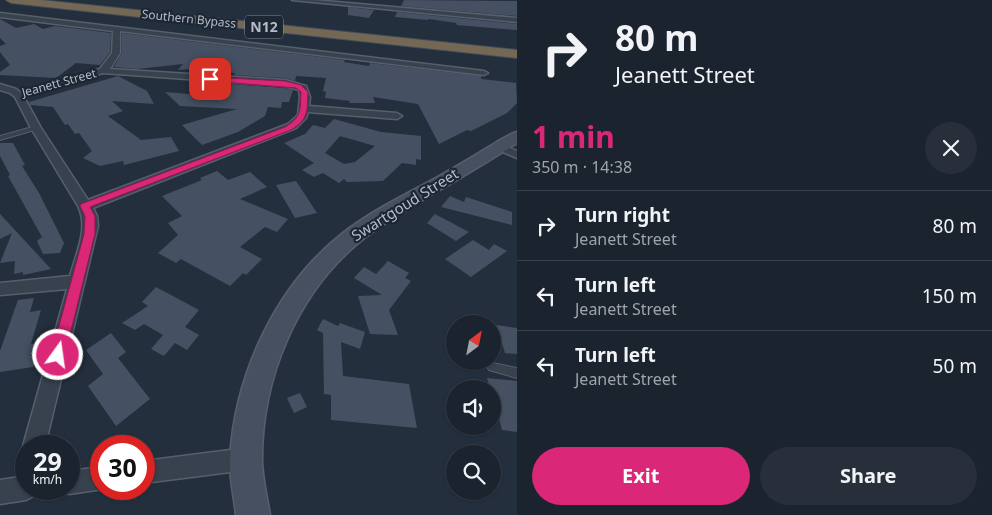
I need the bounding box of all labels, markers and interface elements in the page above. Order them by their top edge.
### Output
street label: Southern Bypass [141,5,237,32]
text: 80 m [615,14,698,61]
road number: N12 [245,16,283,38]
icon: right [532,20,597,85]
pin [189,58,231,100]
text: Jeanett Street [615,59,755,89]
street label: Jeanett Street [19,64,99,101]
icon: arrive [196,65,224,93]
text: 1 min [532,116,615,157]
button: close [925,122,977,174]
text: 350 m · 14:38 [532,156,632,178]
street label: Swartgoud Street [347,163,462,245]
text: Turn right [575,202,670,228]
icon: right [532,212,560,240]
text: 80 m [933,213,977,239]
text: Jeanett Street [575,228,677,250]
text: Turn left [575,272,656,298]
icon: left [532,282,560,310]
text: 150 m [922,283,977,309]
text: Jeanett Street [575,298,677,320]
north arrow [446,315,501,370]
map controls [446,315,501,500]
position arrow [31,328,83,380]
text: Turn left [575,342,656,368]
icon: left [532,352,560,380]
text: 50 m [933,353,977,379]
text: Jeanett Street [575,368,677,390]
button: sound [446,380,501,435]
speed limit sign: 30 [90,435,155,500]
text: 29 [33,444,62,478]
button: search [446,445,501,500]
button: Exit [532,447,750,505]
button: Share [760,447,977,505]
text: km/h [33,471,62,488]

